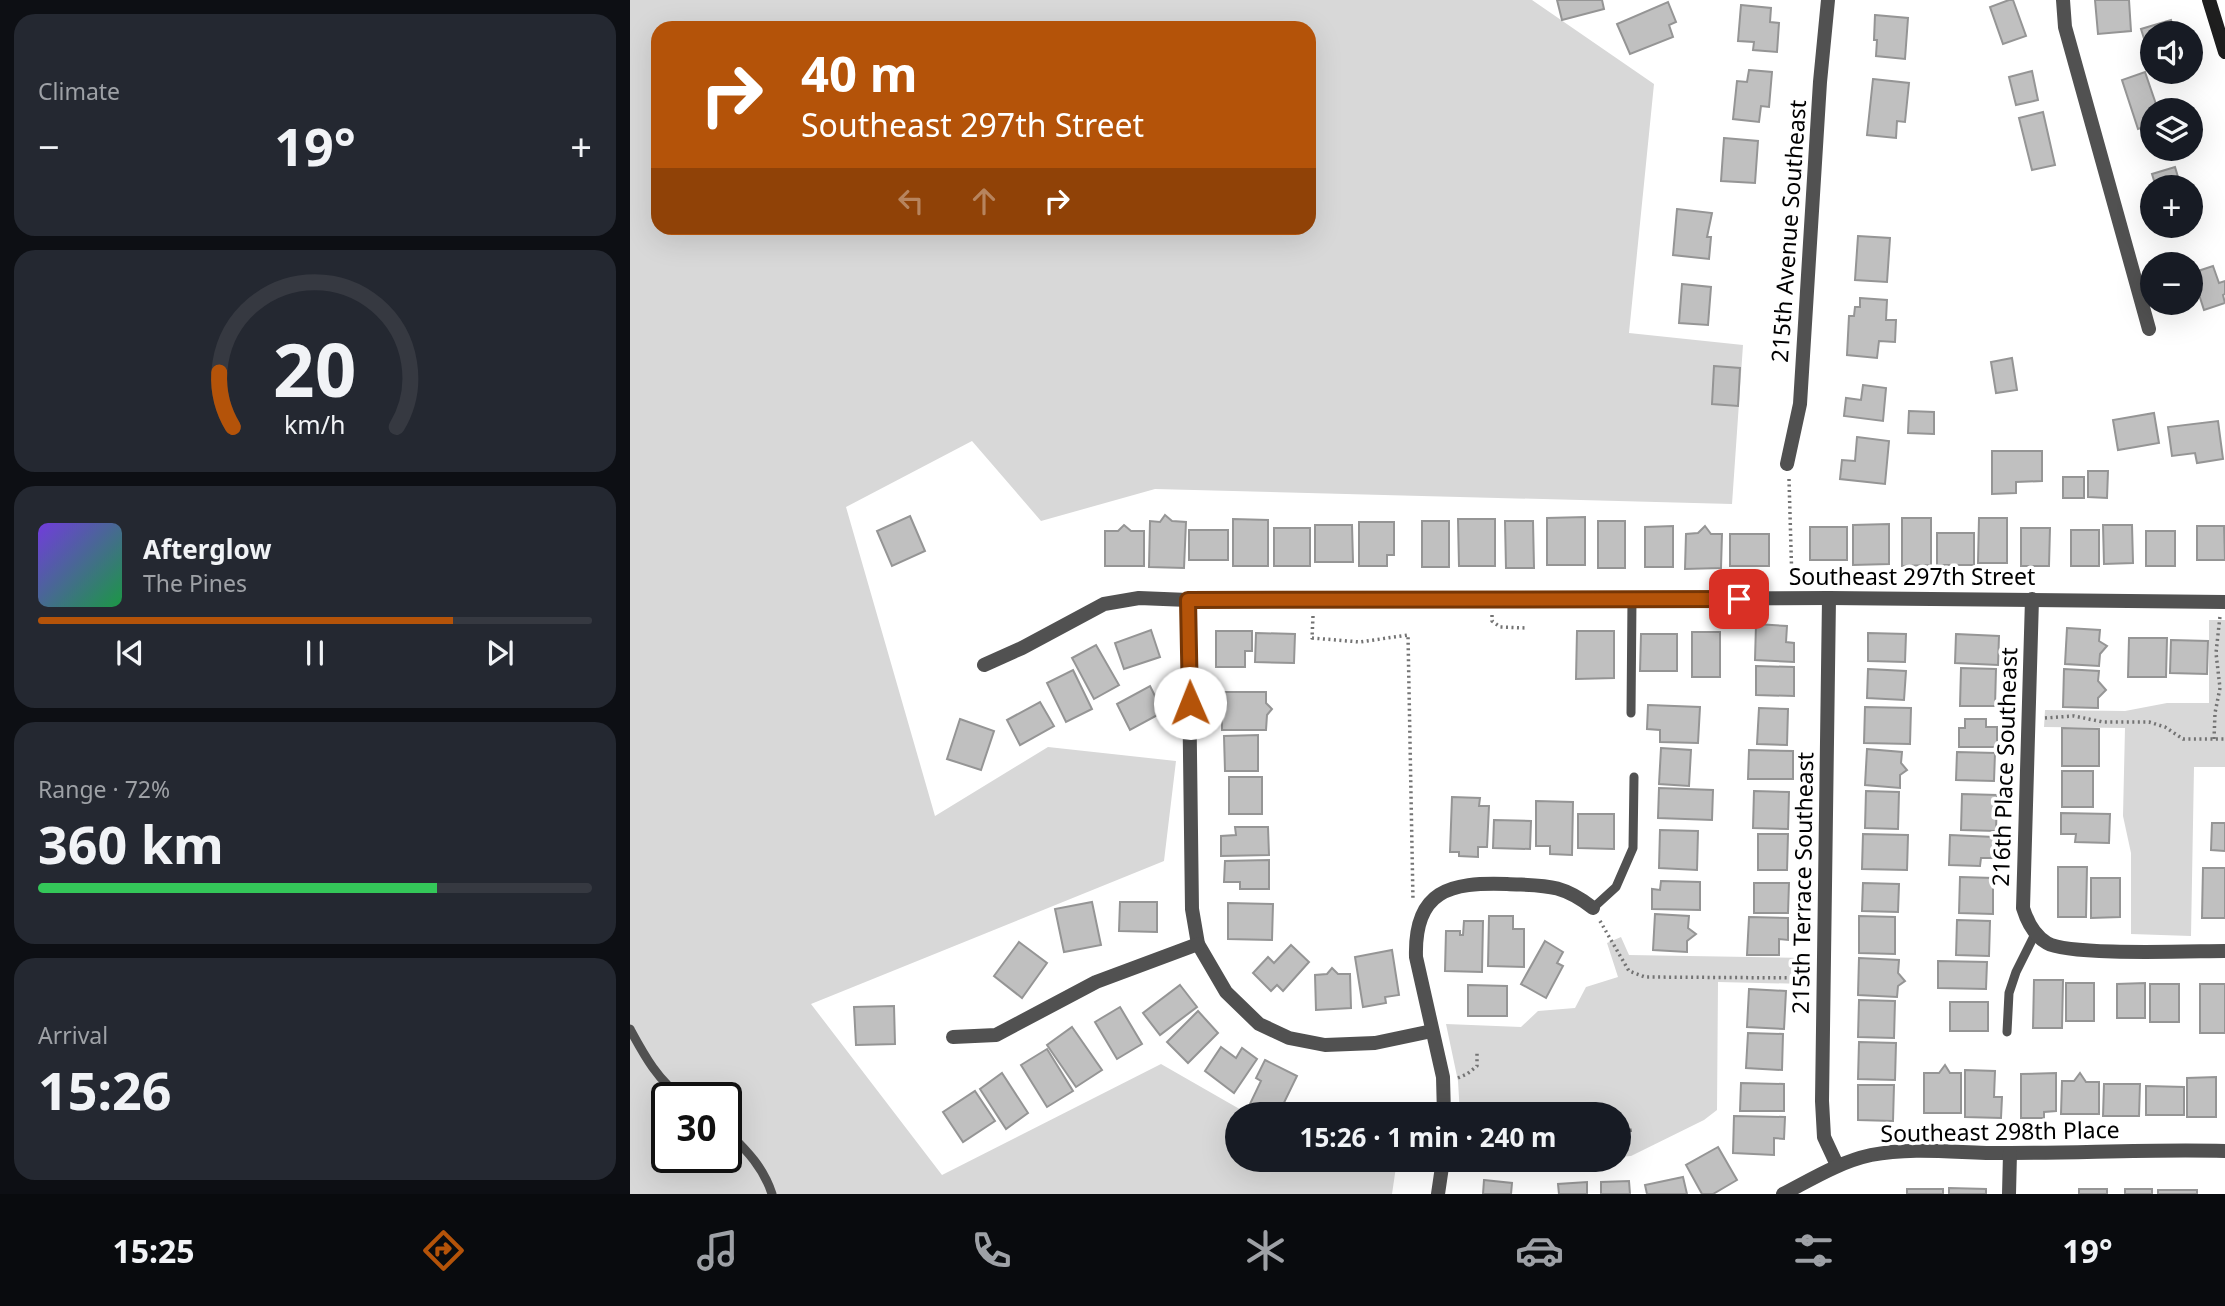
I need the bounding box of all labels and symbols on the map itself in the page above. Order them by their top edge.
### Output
street label: 215th Avenue Southeast [1763,99,1813,363]
street label: Southeast 297th Street [1789,560,2035,592]
pin [1709,569,1769,629]
street label: 216th Place Southeast [1984,647,2024,887]
position arrow [1153,666,1227,740]
street label: 215th Terrace Southeast [1784,752,1820,1014]
speed limit sign: 30 [651,1082,742,1173]
street label: Southeast 298th Place [1880,1113,2120,1149]

